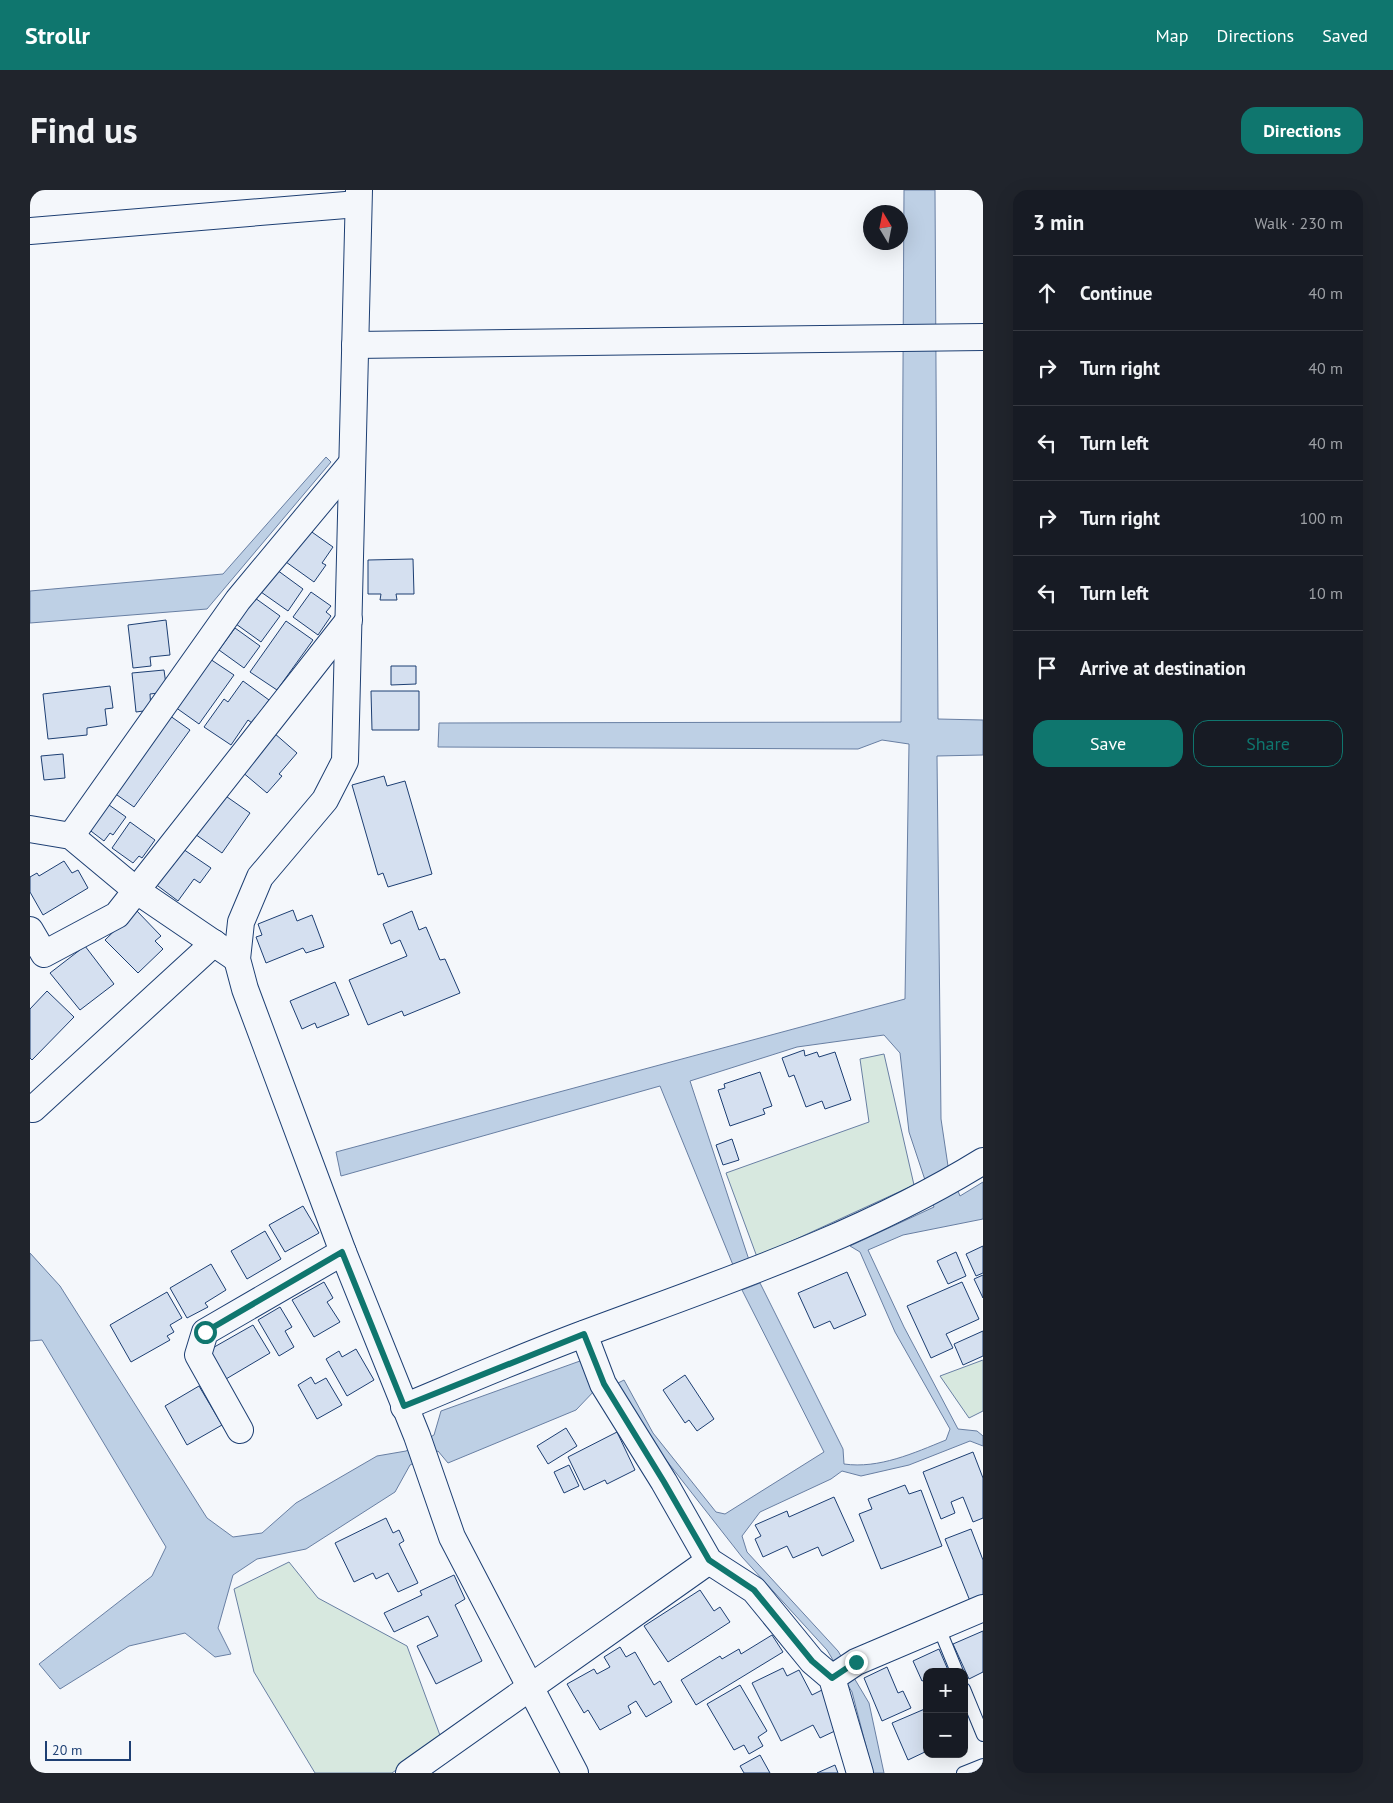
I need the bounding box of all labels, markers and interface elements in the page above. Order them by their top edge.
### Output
text: Strollr [25,20,90,51]
text: Map [1156,24,1188,47]
text: Directions [1216,24,1294,47]
text: Saved [1322,24,1368,47]
text: Find us [30,107,138,153]
button: Directions [1241,107,1363,154]
north arrow [863,205,908,250]
text: 3 min [1033,209,1084,236]
text: Walk · 230 m [1254,213,1343,233]
icon: ahead [1033,279,1061,307]
text: Continue [1080,281,1152,305]
text: 40 m [1308,283,1343,303]
icon: right [1033,354,1061,382]
text: Turn right [1080,356,1160,380]
text: 40 m [1308,358,1343,378]
icon: left [1033,429,1061,457]
text: Turn left [1080,431,1149,455]
text: 40 m [1308,433,1343,453]
icon: right [1033,504,1061,532]
text: Turn right [1080,506,1160,530]
text: 100 m [1300,508,1343,528]
icon: left [1033,579,1061,607]
text: Turn left [1080,581,1149,605]
text: 10 m [1308,583,1343,603]
icon: arrive [1033,654,1061,682]
text: Arrive at destination [1080,656,1246,680]
button: Save [1033,720,1183,767]
button: Share [1193,720,1343,767]
route start [194,1321,217,1344]
route end [845,1651,868,1674]
map controls [923,1668,968,1758]
button: + [923,1668,968,1713]
button: − [923,1713,968,1758]
scale bar [45,1738,131,1761]
text: 20 m [52,1741,82,1759]

